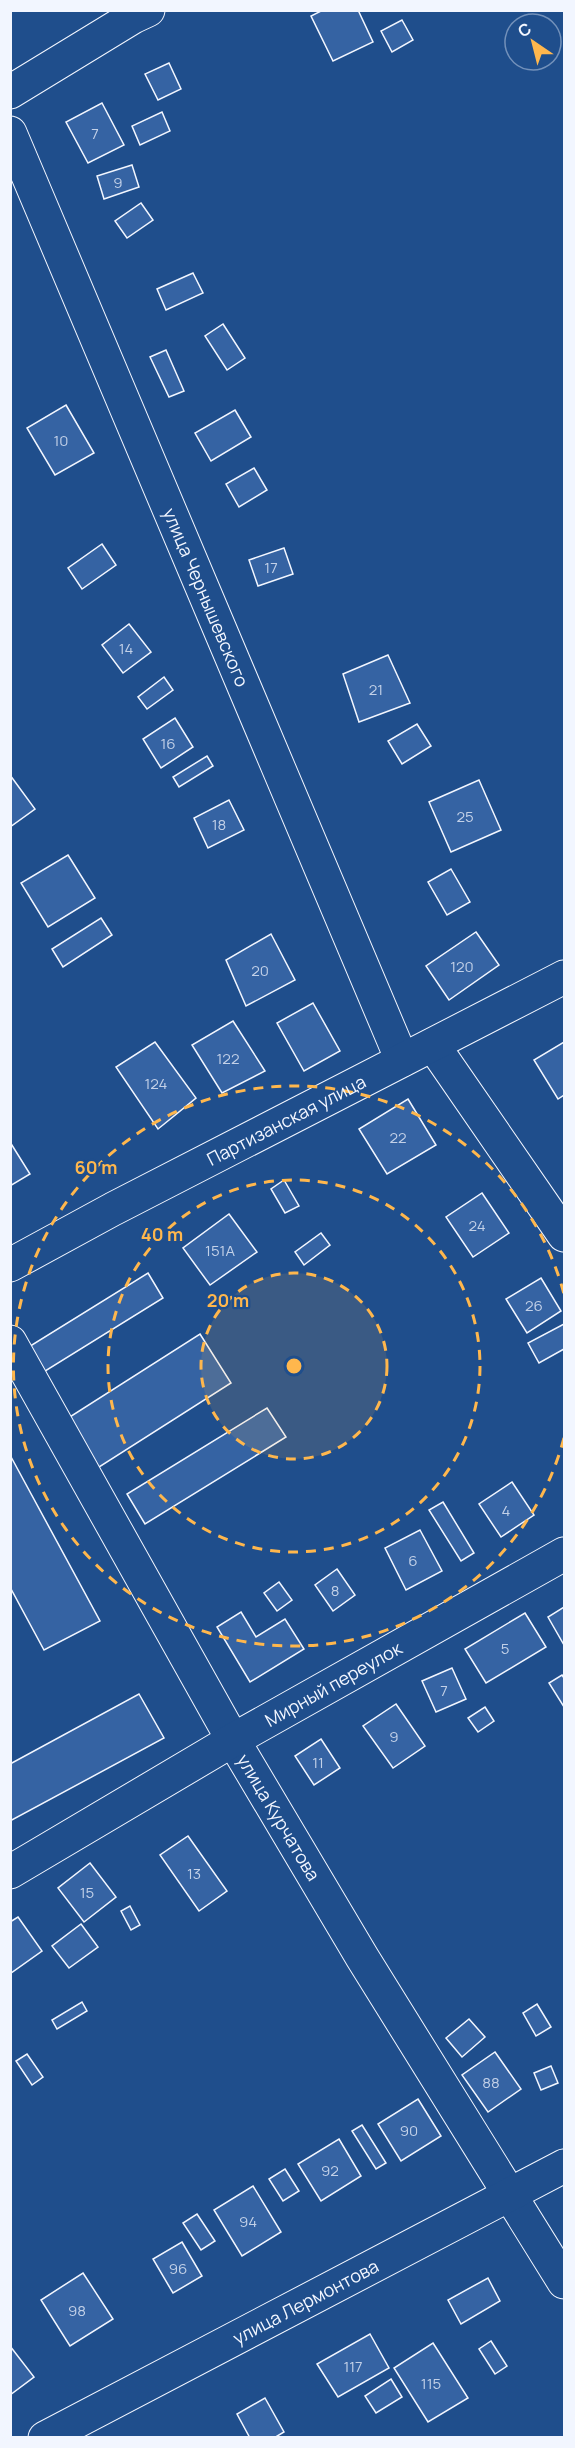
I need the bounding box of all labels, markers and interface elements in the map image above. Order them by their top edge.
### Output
north arrow [503,12,563,72]
text: С [513,17,536,42]
house number: 7 [91,123,99,144]
house number: 9 [113,172,123,193]
house number: 10 [54,430,69,451]
street label: улица Чернышевского [158,504,255,690]
house number: 17 [264,557,278,578]
house number: 14 [119,638,133,659]
house number: 21 [369,679,383,700]
house number: 16 [160,733,176,754]
house number: 25 [456,806,474,827]
house number: 18 [212,814,226,835]
house number: 120 [450,956,474,977]
house number: 20 [251,960,269,981]
house number: 122 [217,1048,239,1069]
street label: Партизанская улица [203,1069,370,1171]
house number: 124 [145,1073,168,1094]
house number: 22 [389,1127,407,1148]
text: 60 m [75,1155,117,1179]
house number: 24 [468,1215,486,1236]
text: 40 m [141,1222,183,1246]
house number: 151А [205,1240,235,1261]
text: 20 m [207,1288,249,1312]
house number: 26 [525,1295,543,1316]
centre of rings [284,1356,304,1376]
house number: 4 [502,1500,511,1521]
house number: 6 [408,1550,418,1571]
house number: 8 [331,1580,339,1601]
street label: Мирный переулок [260,1635,407,1732]
house number: 5 [501,1638,509,1659]
house number: 7 [440,1680,448,1701]
house number: 9 [389,1726,399,1747]
street label: улица Курчатова [232,1749,326,1885]
house number: 11 [312,1752,324,1773]
house number: 13 [187,1863,201,1884]
house number: 15 [80,1882,94,1903]
house number: 88 [482,2072,500,2093]
house number: 90 [400,2120,418,2141]
house number: 92 [321,2160,339,2181]
house number: 94 [239,2211,257,2232]
street label: улица Лермонтова [228,2253,382,2350]
house number: 96 [169,2258,187,2279]
house number: 98 [68,2300,86,2321]
house number: 117 [343,2356,363,2377]
house number: 115 [421,2373,441,2394]

